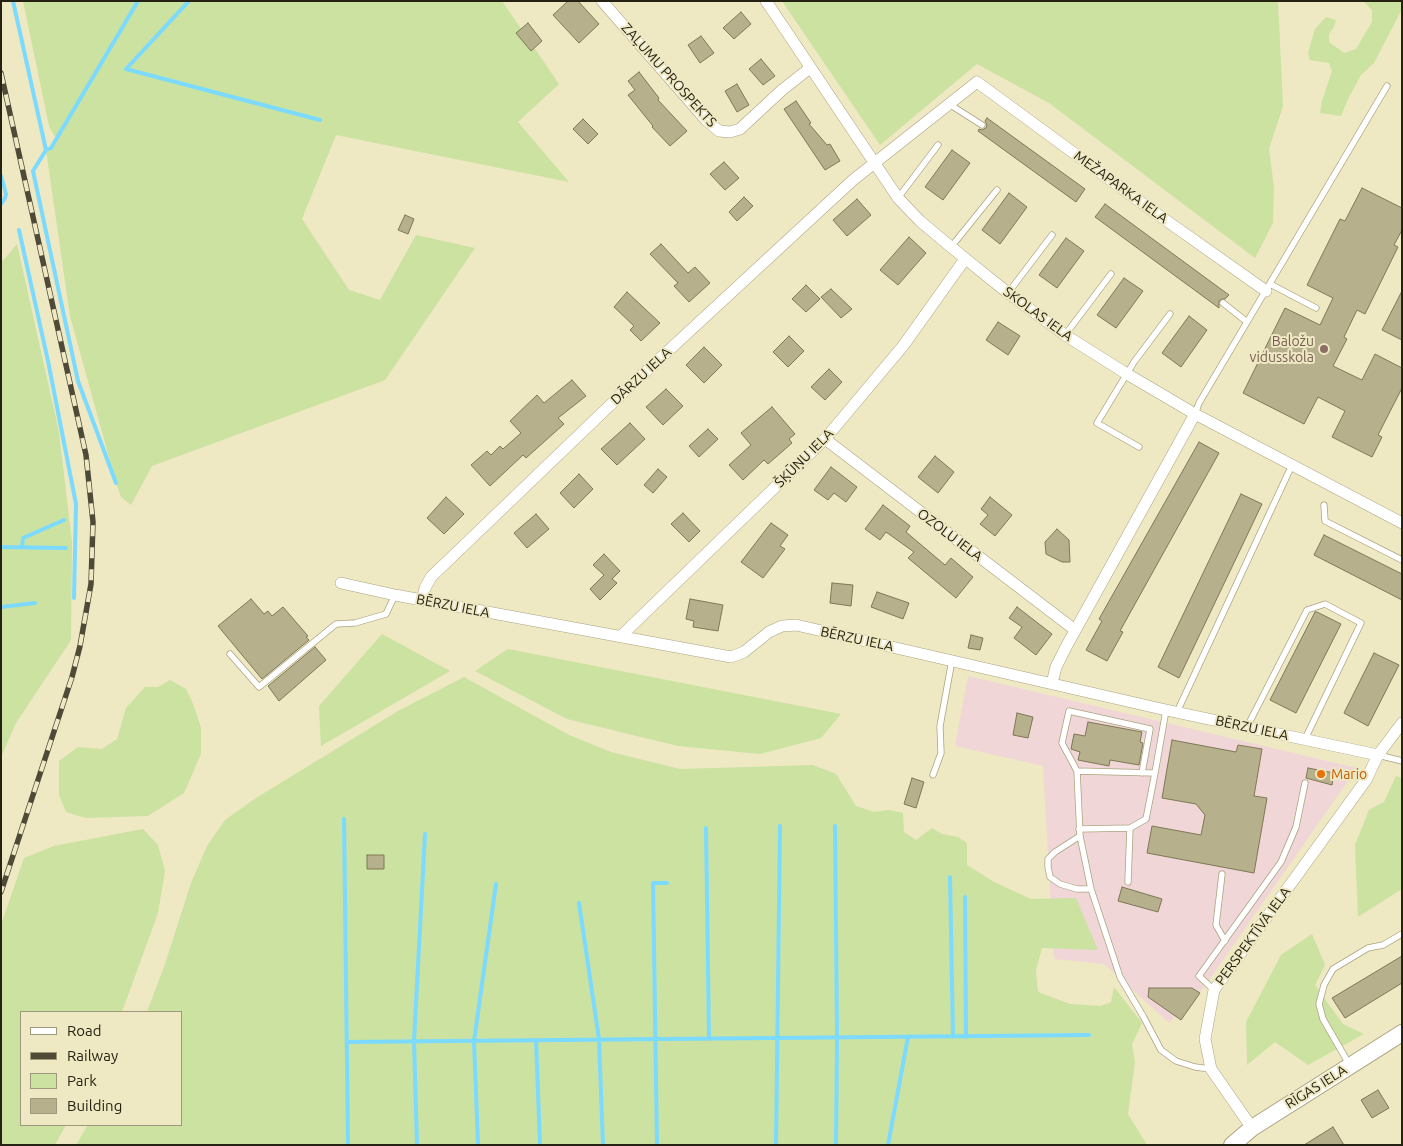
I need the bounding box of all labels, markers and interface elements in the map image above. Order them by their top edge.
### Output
street label: ZAĻUMU PROSPEKTS [618,20,720,130]
street label: MEŽAPARKA IELA [1071,147,1171,227]
street label: SKOLAS IELA [1000,283,1076,345]
place label: Baložu vidusskola [1250,333,1314,366]
marker: Baložu vidusskola [1318,343,1330,355]
street label: DĀRZU IELA [607,344,675,408]
street label: ŠĶŪŅU IELA [771,425,837,491]
street label: OZOLU IELA [914,505,986,565]
street label: BĒRZU IELA [415,591,491,621]
street label: BĒRZU IELA [819,623,895,655]
street label: BĒRZU IELA [1214,712,1290,744]
place label: Mario [1331,766,1367,782]
marker: Mario [1315,768,1327,780]
street label: PERSPEKTĪVĀ IELA [1212,884,1294,988]
legend [20,1011,182,1126]
text: Road [67,1022,102,1039]
text: Railway [67,1047,118,1064]
street label: RĪGAS IELA [1282,1061,1350,1113]
text: Park [67,1072,97,1089]
text: Building [67,1097,122,1114]

